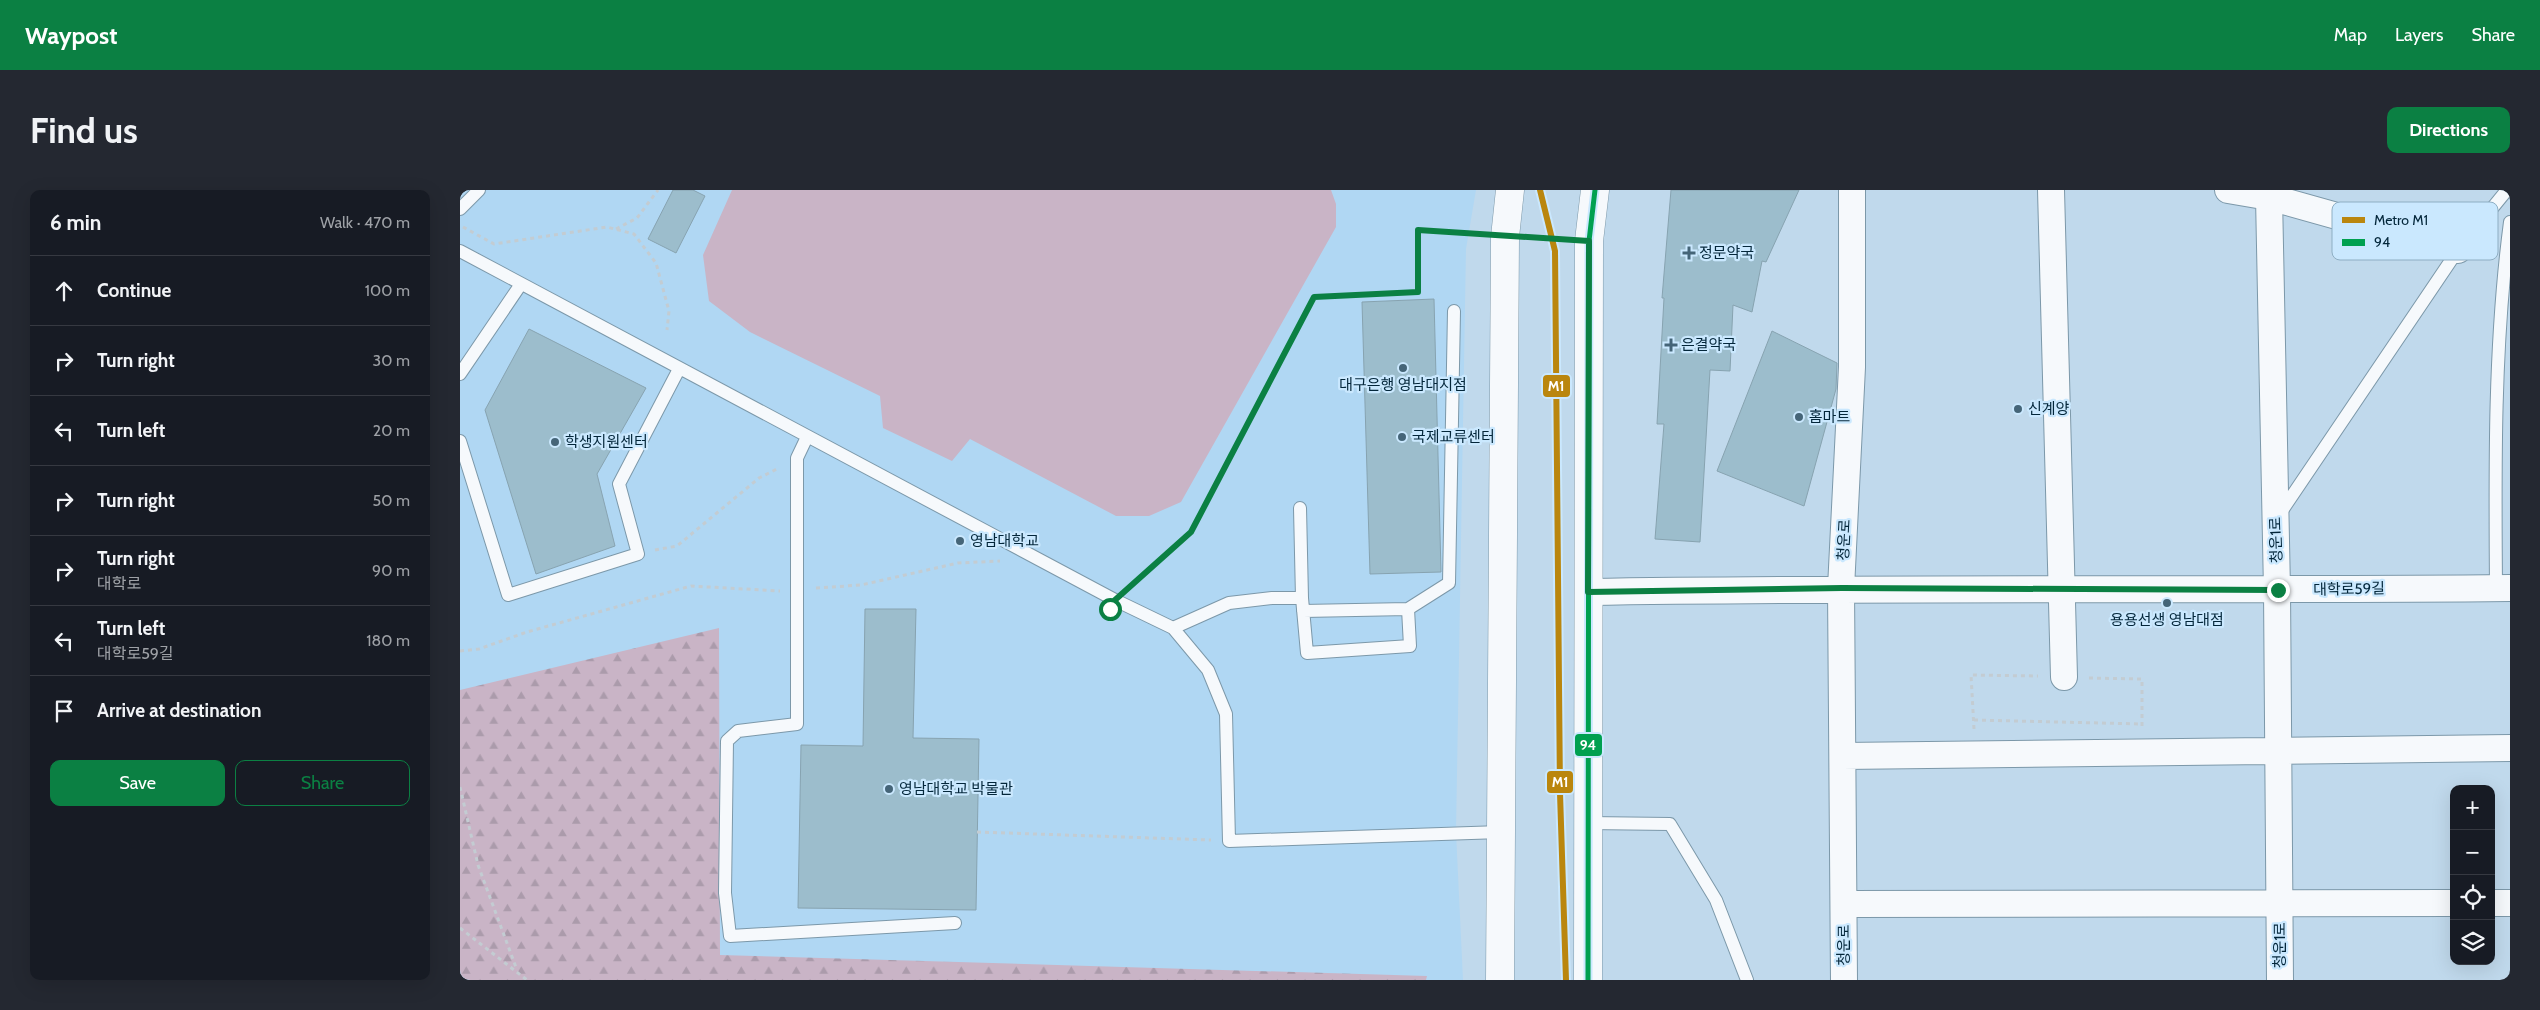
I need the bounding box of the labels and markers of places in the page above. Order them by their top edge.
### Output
place label: 정문약국 [1699,244,1754,262]
marker: 정문약국 [1683,247,1695,259]
place label: 은결약국 [1681,336,1736,354]
marker: 은결약국 [1665,339,1677,351]
marker: 대구은행 영남대지점 [1397,362,1409,374]
place label: 대구은행 영남대지점 [1339,376,1467,394]
place label: 신계양 [2028,400,2070,418]
marker: 신계양 [2012,403,2024,415]
place label: 홈마트 [1809,408,1851,426]
marker: 홈마트 [1793,411,1805,423]
place label: 국제교류센터 [1412,428,1495,446]
marker: 국제교류센터 [1396,431,1408,443]
place label: 학생지원센터 [565,433,648,451]
marker: 학생지원센터 [549,436,561,448]
place label: 영남대학교 [970,532,1039,550]
marker: 영남대학교 [954,535,966,547]
marker: 용용선생 영남대점 [2161,597,2173,609]
place label: 용용선생 영남대점 [2110,611,2224,629]
place label: 영남대학교 박물관 [899,780,1013,798]
marker: 영남대학교 박물관 [883,783,895,795]

